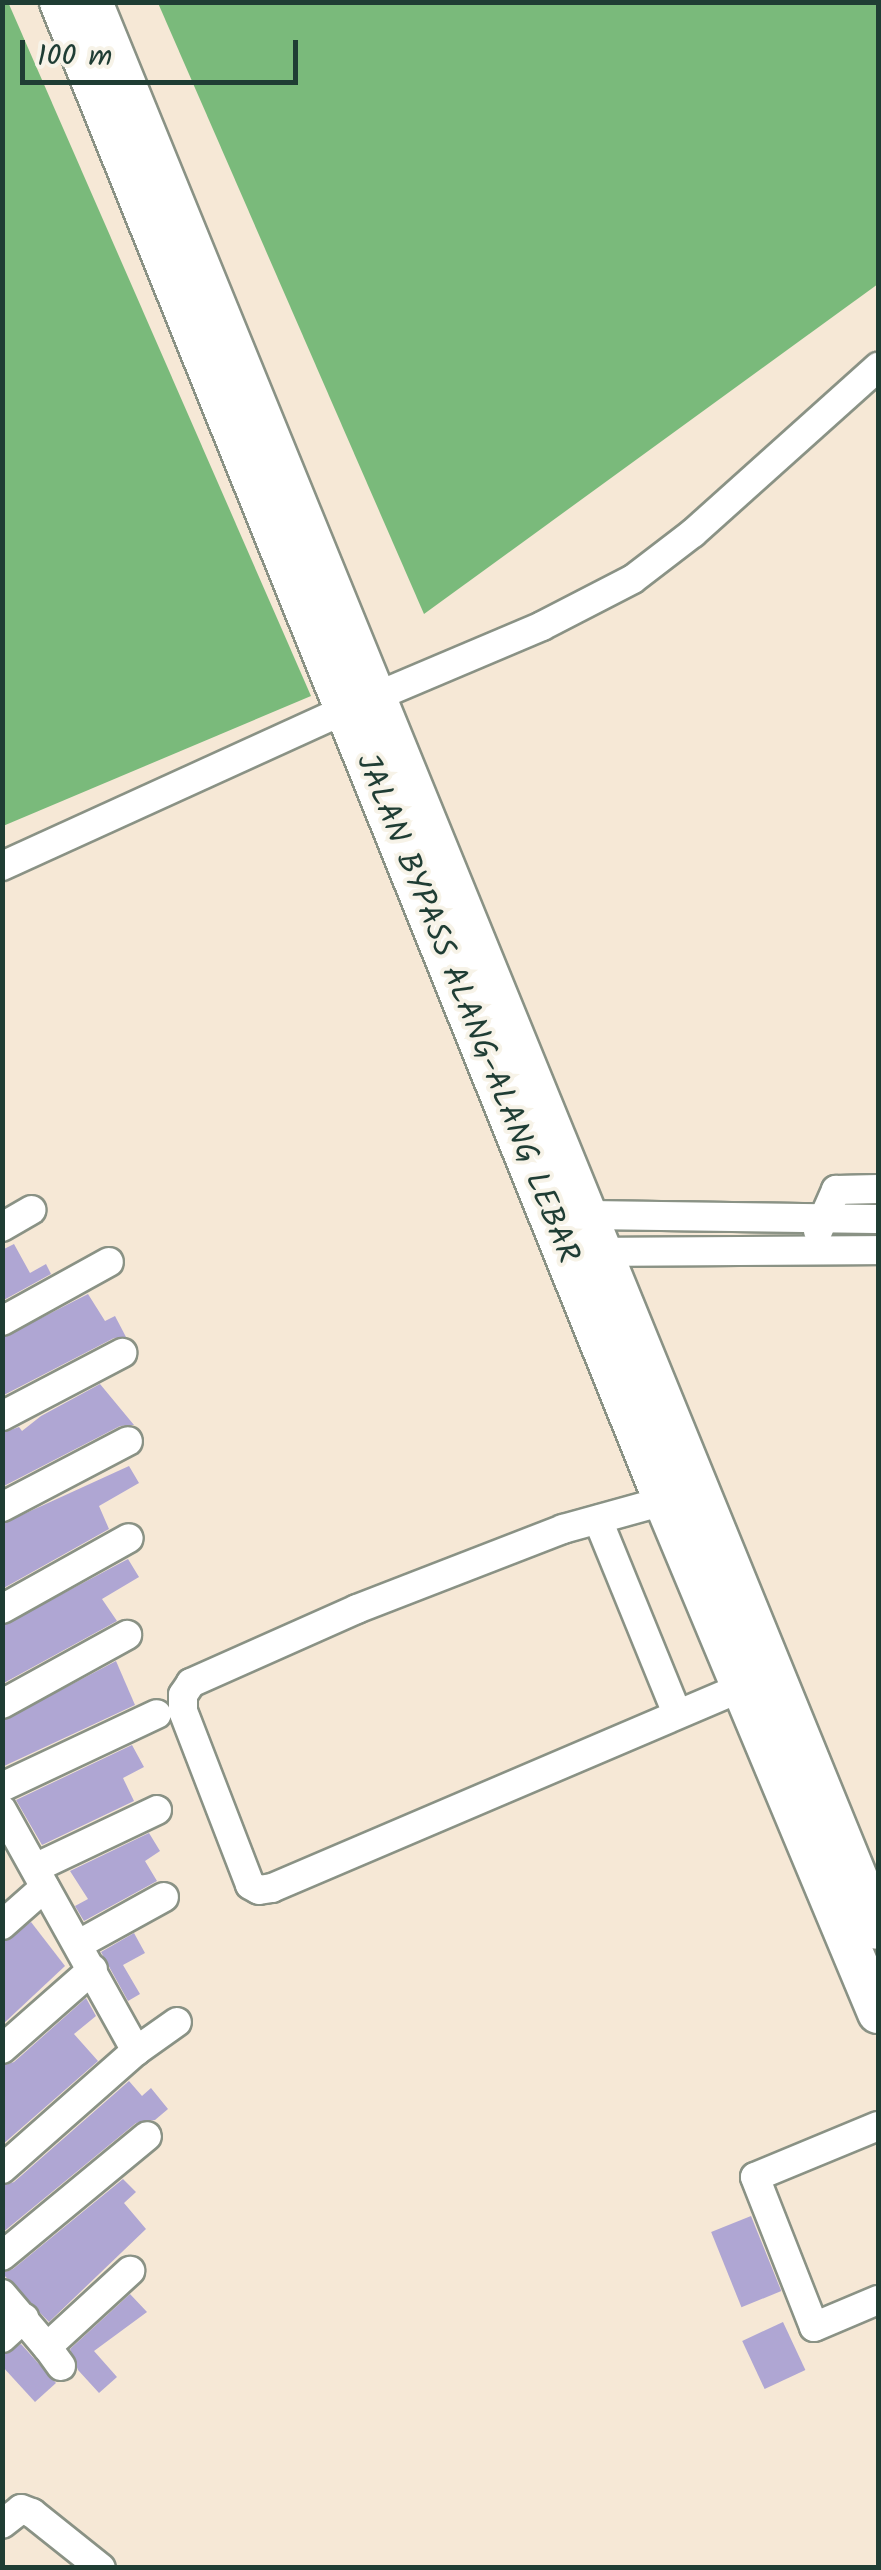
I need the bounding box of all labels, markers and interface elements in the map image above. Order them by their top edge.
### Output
scale bar [25,20,302,82]
text: 100 m [37,33,112,81]
street label: JALAN BYPASS ALANG-ALANG LEBAR [346,749,586,1269]

